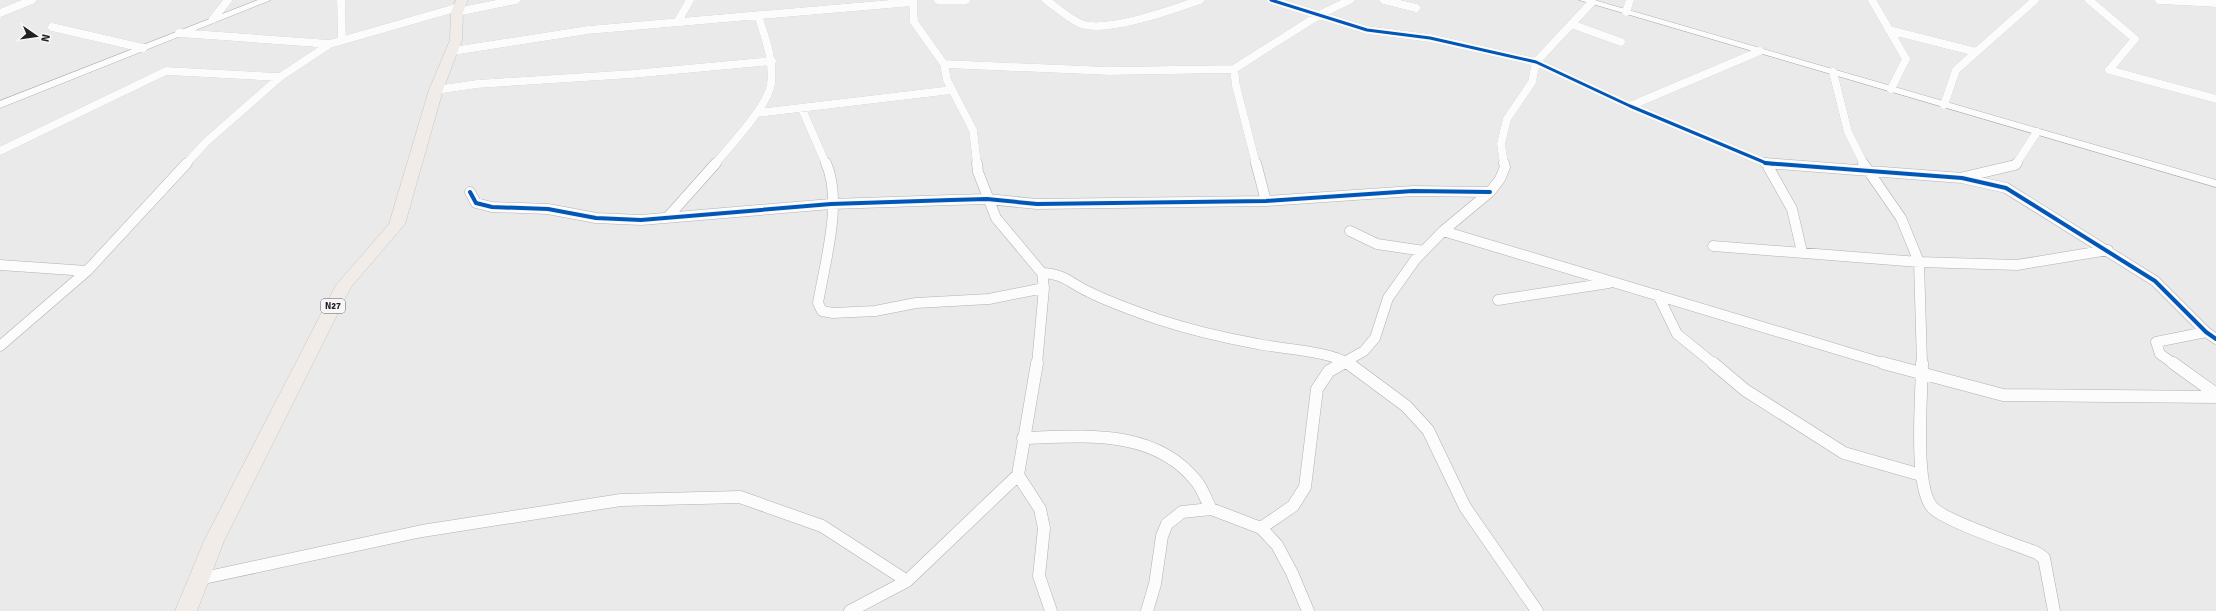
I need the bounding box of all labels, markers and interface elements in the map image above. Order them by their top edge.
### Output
north arrow [16,16,56,56]
text: N [38,33,52,43]
road number: N27 [321,299,345,313]

